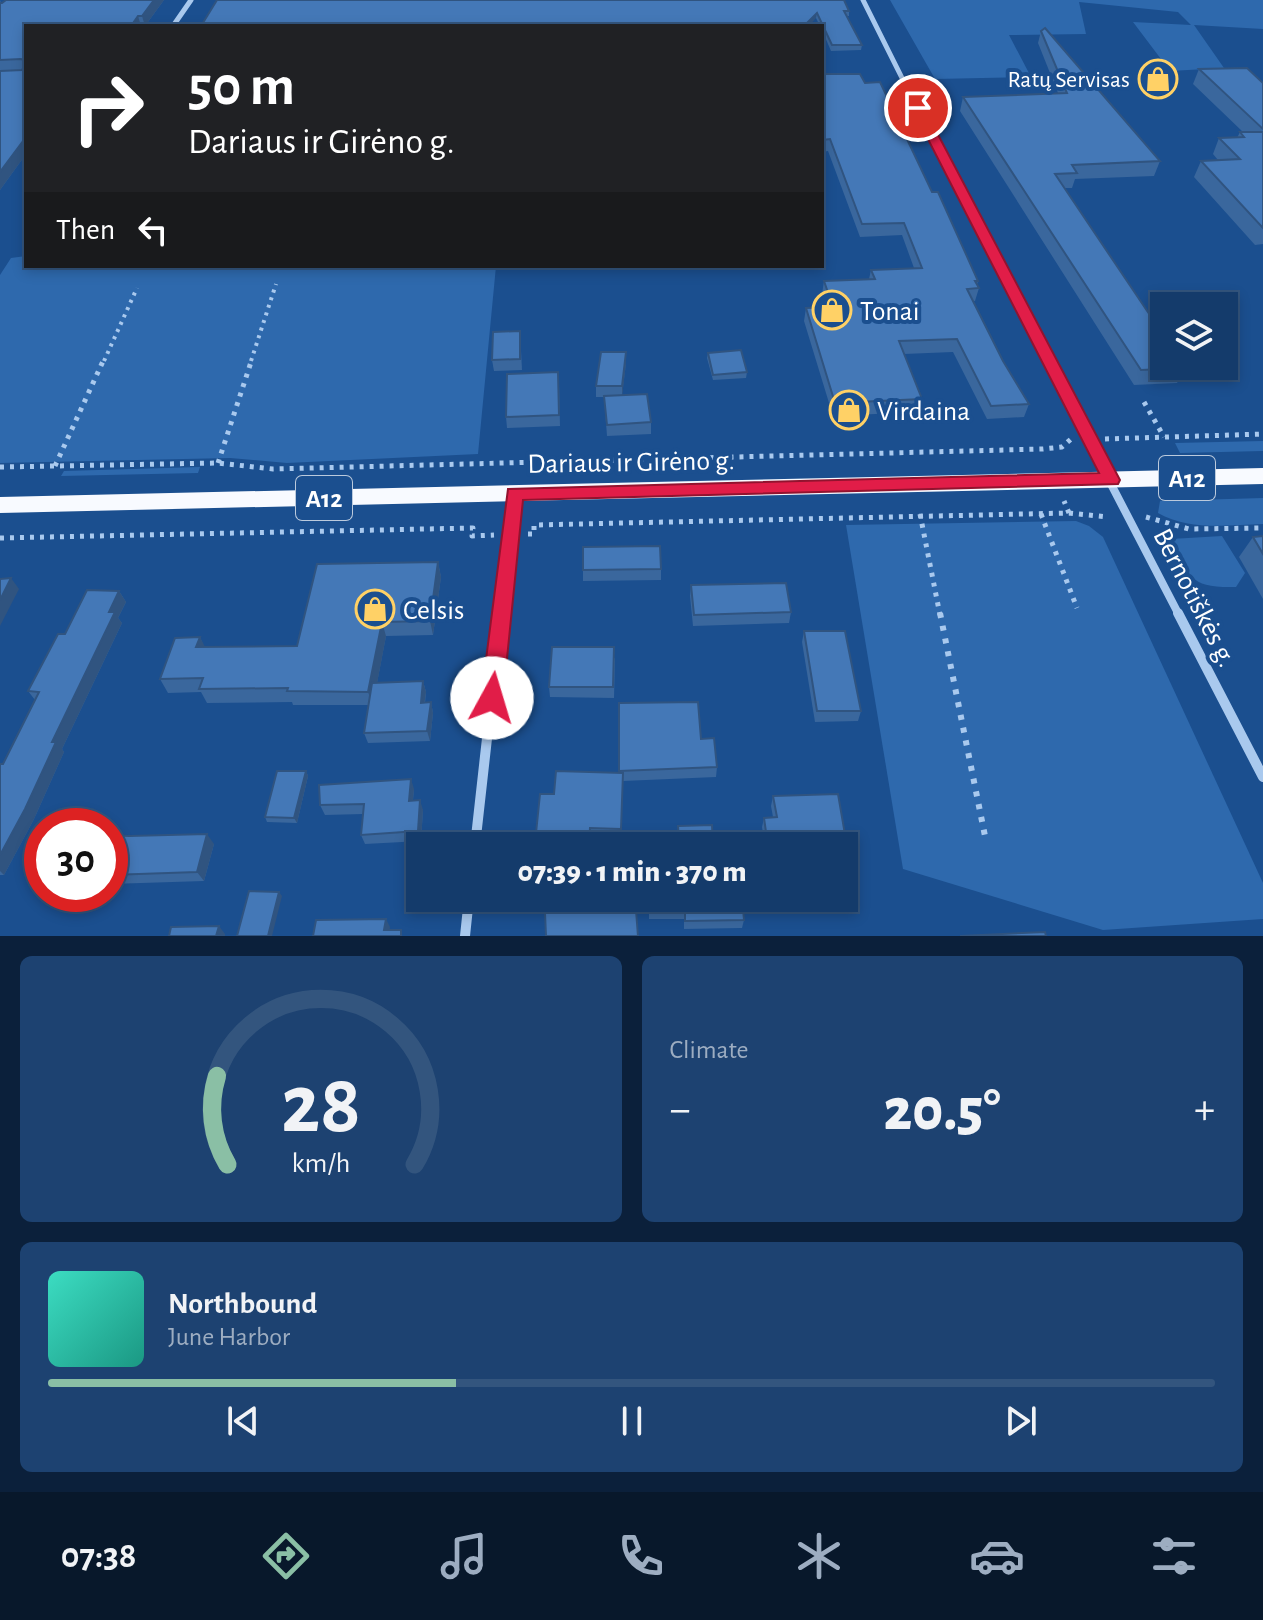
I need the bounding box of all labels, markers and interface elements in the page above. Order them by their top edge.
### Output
icon: right [56,56,160,160]
shop icon: Ratų Servisas [1137,58,1179,100]
text: 50 m [188,59,295,115]
place label: Ratų Servisas [1007,68,1130,92]
pin [884,74,952,142]
icon: arrive [896,86,940,130]
text: Dariaus ir Girėno g. [188,124,455,160]
icon: left [131,208,175,252]
text: Then [56,215,115,245]
shop icon: Tonai [811,289,853,331]
map controls [1150,292,1238,380]
button: layers [1150,292,1238,380]
place label: Tonai [860,298,920,326]
shop icon: Virdaina [828,389,870,431]
place label: Virdaina [877,398,970,426]
street label: Dariaus ir Girėno g. [527,447,735,479]
road number: A12 [1159,456,1215,500]
road number: A12 [296,476,352,520]
street label: Bernotiškės g. [1147,524,1241,672]
shop icon: Celsis [354,588,396,630]
place label: Celsis [403,597,464,625]
position arrow [450,656,534,740]
speed limit sign: 30 [24,808,128,912]
text: 07:39 · 1 min · 370 m [518,857,747,887]
text: Climate [670,1037,748,1063]
text: 28 [281,1064,361,1148]
text: 20.5° [884,1081,1001,1141]
text: − [670,1088,691,1132]
text: + [1194,1088,1215,1132]
text: km/h [291,1149,350,1178]
text: Northbound [168,1289,317,1319]
text: June Harbor [168,1324,290,1350]
icon: previous [221,1399,265,1443]
icon: pause [610,1399,654,1443]
icon: next [999,1399,1043,1443]
icon: directions [258,1528,314,1584]
icon: music [436,1528,492,1584]
icon: phone [613,1528,669,1584]
icon: climate [791,1528,847,1584]
icon: car [969,1528,1025,1584]
icon: filters [1146,1528,1202,1584]
text: 07:38 [61,1538,137,1574]

